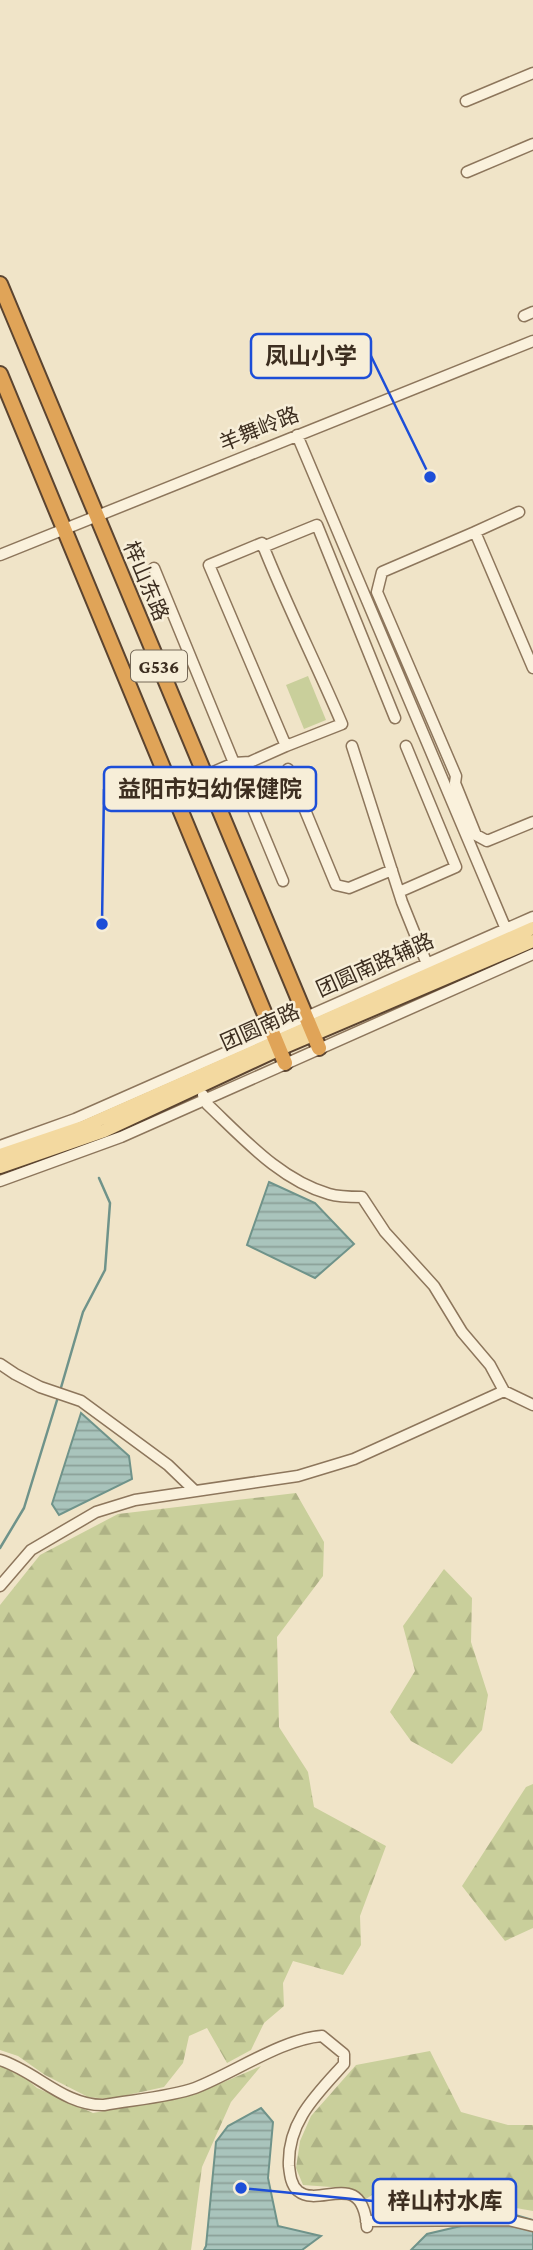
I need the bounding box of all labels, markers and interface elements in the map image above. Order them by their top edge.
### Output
callout: 凤山小学 [251,334,371,378]
text: 凤山小学 [265,343,357,369]
street label: 羊舞岭路 [216,402,302,456]
street label: 梓山东路 [119,538,173,624]
road number: G536 [131,650,187,681]
callout: 益阳市妇幼保健院 [104,767,316,811]
text: 益阳市妇幼保健院 [118,776,302,802]
street label: 团圆南路辅路 [313,928,437,1002]
street label: 团圆南路 [217,999,303,1055]
callout: 梓山村水库 [373,2179,516,2223]
text: 梓山村水库 [388,2188,503,2214]

